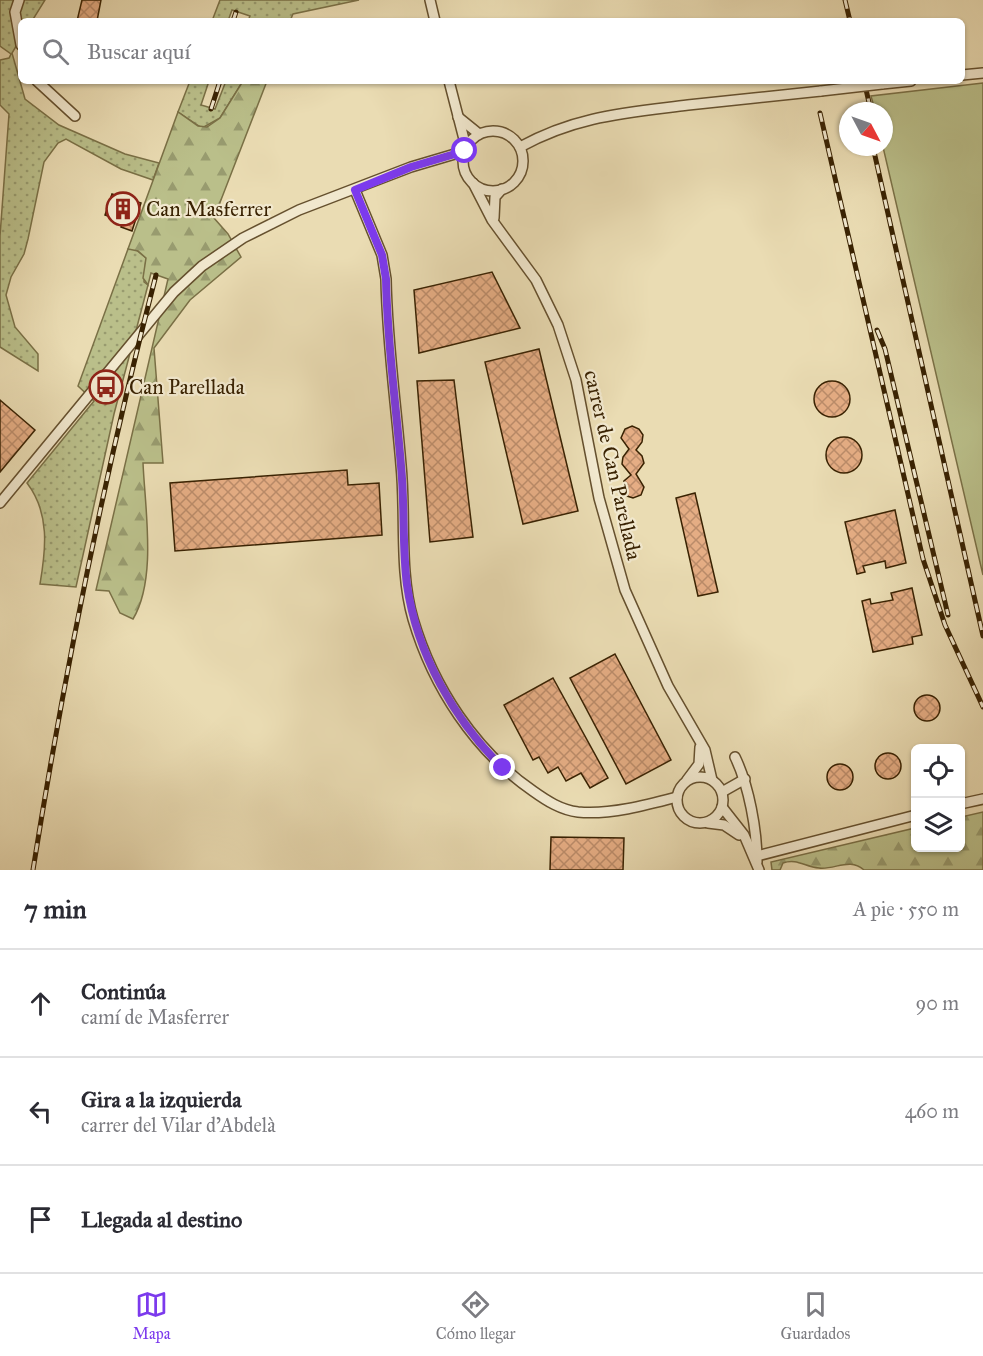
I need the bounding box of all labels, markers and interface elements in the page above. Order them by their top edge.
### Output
search box [18,18,965,84]
icon: search [39,35,72,68]
text: Buscar aquí [87,38,190,65]
north arrow [839,102,893,156]
route start [451,137,477,163]
building icon: Can Masferrer [105,191,141,227]
place label: Can Masferrer [146,196,271,222]
street label: carrer de Can Parellada [579,368,648,563]
bus stop icon: Can Parellada [88,369,124,405]
place label: Can Parellada [129,374,245,400]
map controls [911,744,965,852]
button: locate [911,744,965,798]
route end [489,754,515,780]
button: layers [911,798,965,852]
text: 7 min [24,893,87,925]
text: A pie · 550 m [853,897,959,921]
text: Continúa [81,978,166,1005]
icon: ahead [24,987,57,1020]
text: 90 m [916,991,959,1015]
text: camí de Masferrer [81,1005,229,1029]
text: Gira a la izquierda [81,1086,242,1113]
icon: left [24,1095,57,1128]
text: 460 m [905,1099,959,1123]
text: carrer del Vilar d'Abdelà [81,1113,276,1137]
icon: arrive [24,1203,57,1236]
text: Llegada al destino [81,1206,242,1233]
tab: Mapa [133,1288,171,1343]
tab: Cómo llegar [436,1288,515,1343]
tab: Guardados [781,1288,850,1343]

